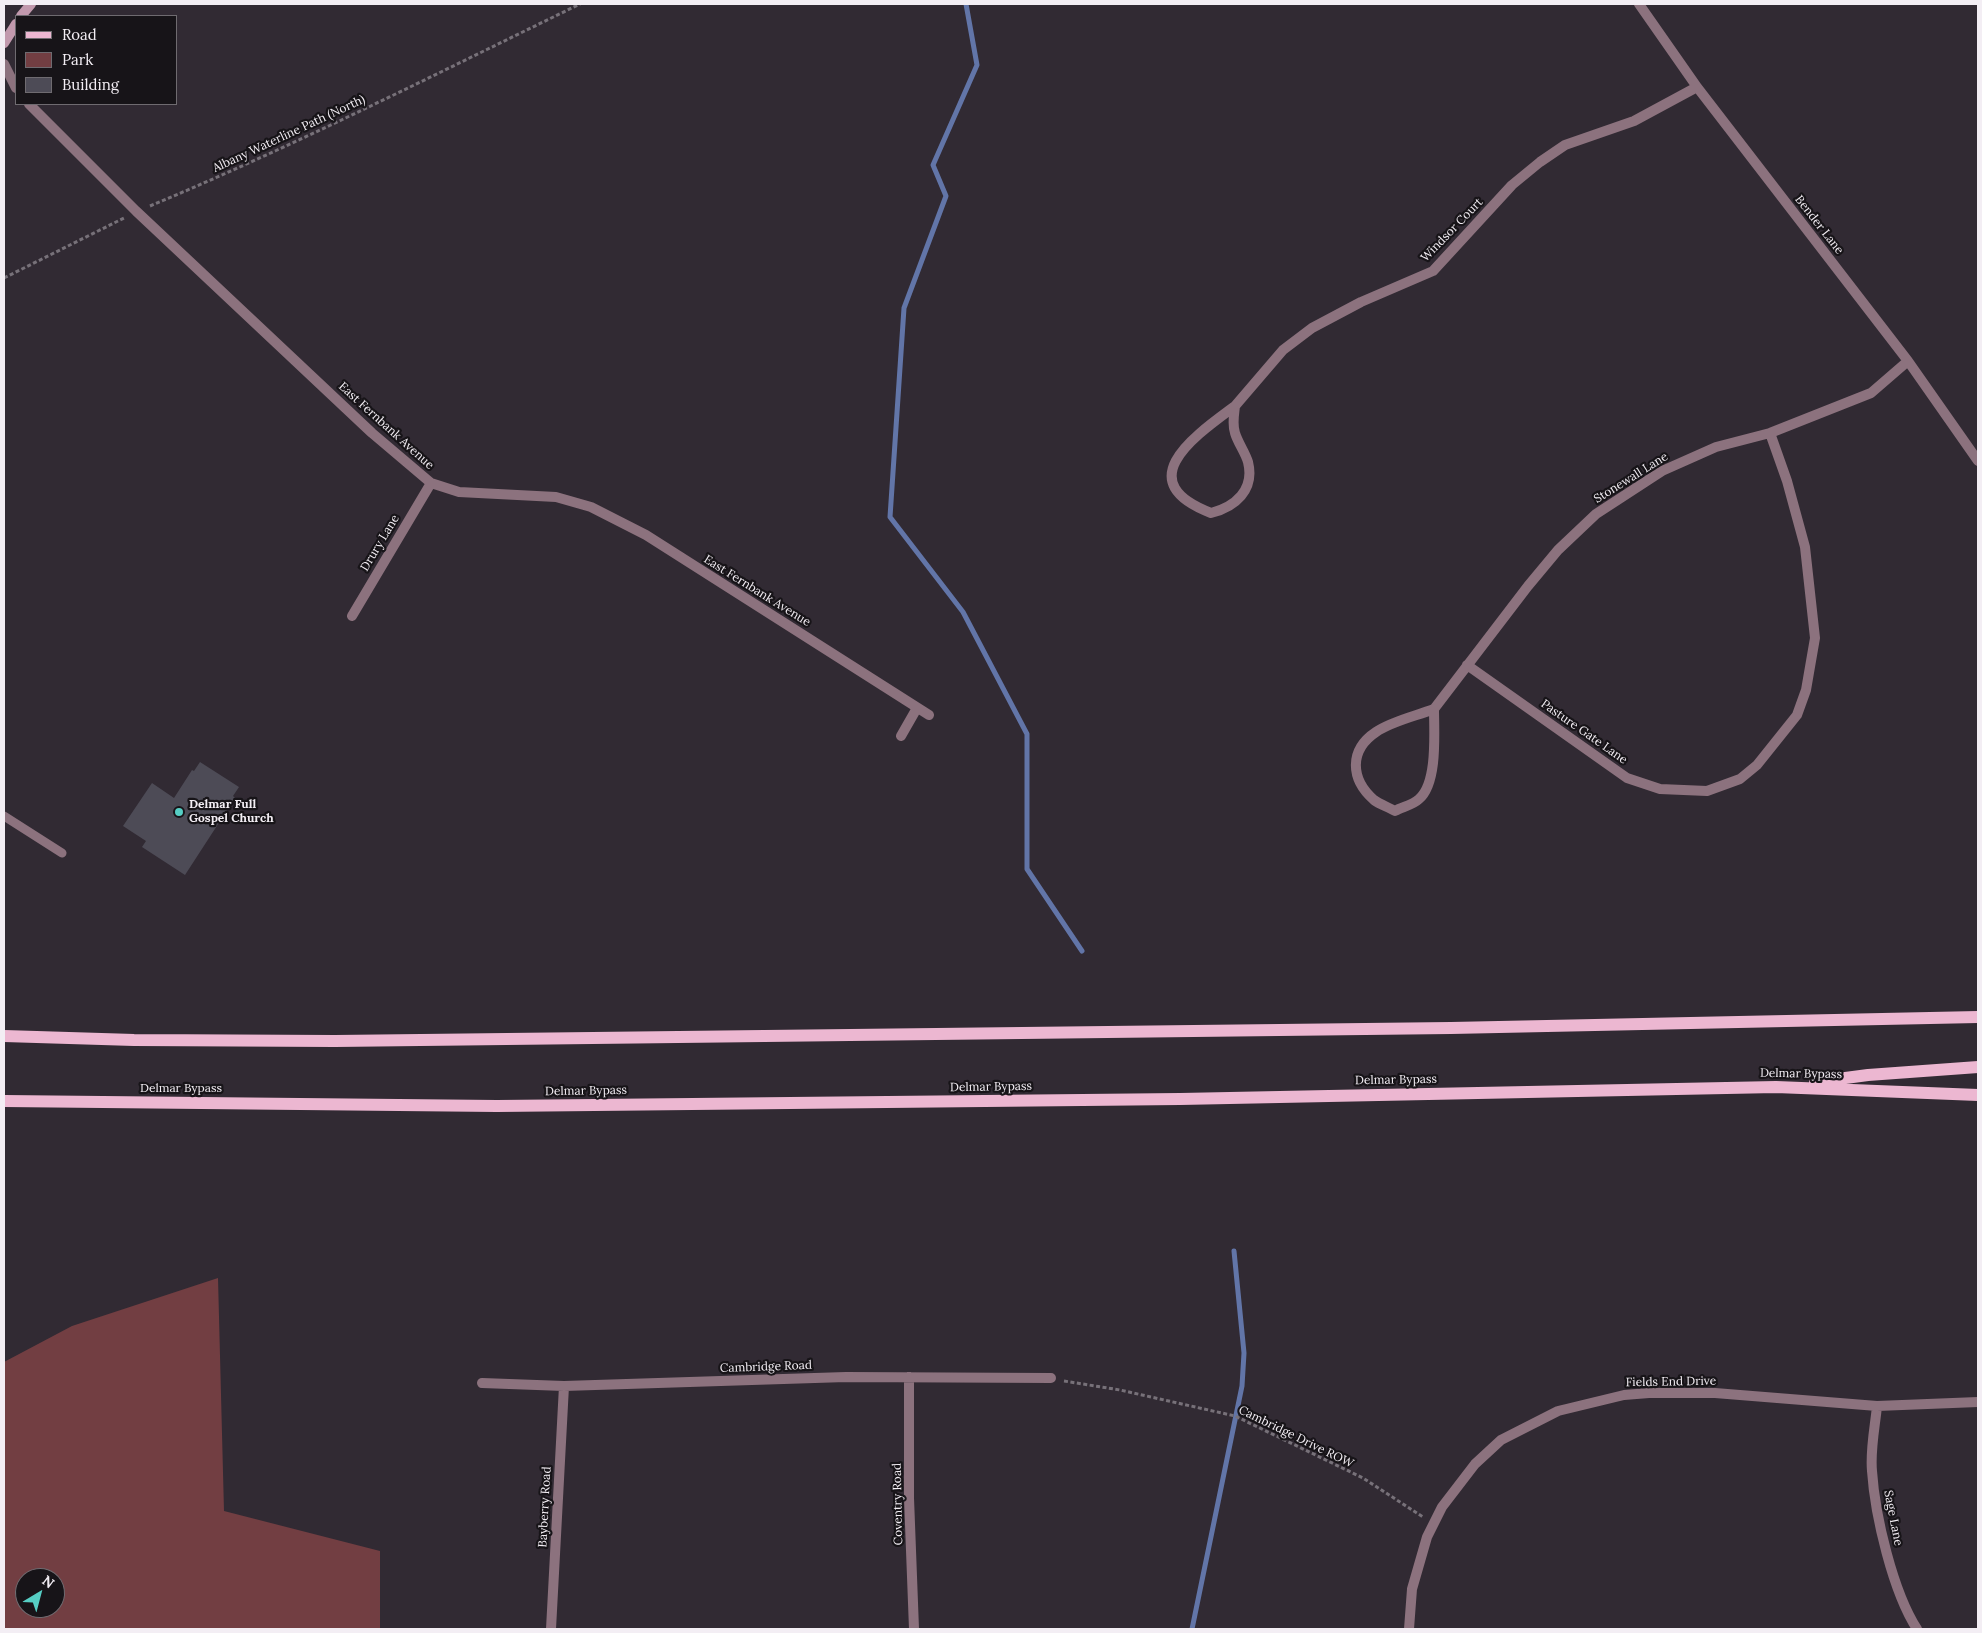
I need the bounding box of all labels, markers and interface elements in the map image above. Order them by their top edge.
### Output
legend [15,15,178,105]
text: Road [62,25,97,44]
text: Park [62,50,93,69]
text: Building [62,75,119,94]
street label: Albany Waterline Path (North) [210,92,368,176]
street label: Bender Lane [1792,193,1846,257]
street label: Windsor Court [1418,195,1486,265]
street label: East Fernbank Avenue [335,379,437,473]
street label: Stonewall Lane [1591,449,1671,507]
street label: Drury Lane [358,512,402,574]
street label: East Fernbank Avenue [701,552,813,630]
street label: Pasture Gate Lane [1538,697,1630,767]
place label: Delmar Full Gospel Church [189,798,274,826]
marker: Delmar Full Gospel Church [173,806,185,818]
street label: Delmar Bypass [1760,1066,1842,1082]
street label: Delmar Bypass [1355,1072,1437,1088]
street label: Delmar Bypass [950,1079,1032,1095]
street label: Delmar Bypass [140,1082,222,1096]
street label: Delmar Bypass [545,1083,627,1099]
street label: Cambridge Road [720,1358,812,1376]
street label: Fields End Drive [1626,1374,1716,1390]
street label: Cambridge Drive ROW [1236,1403,1356,1471]
street label: Coventry Road [890,1463,906,1545]
street label: Bayberry Road [536,1466,554,1548]
street label: Sage Lane [1881,1489,1905,1547]
north arrow [15,1568,65,1618]
text: N [39,1571,58,1592]

